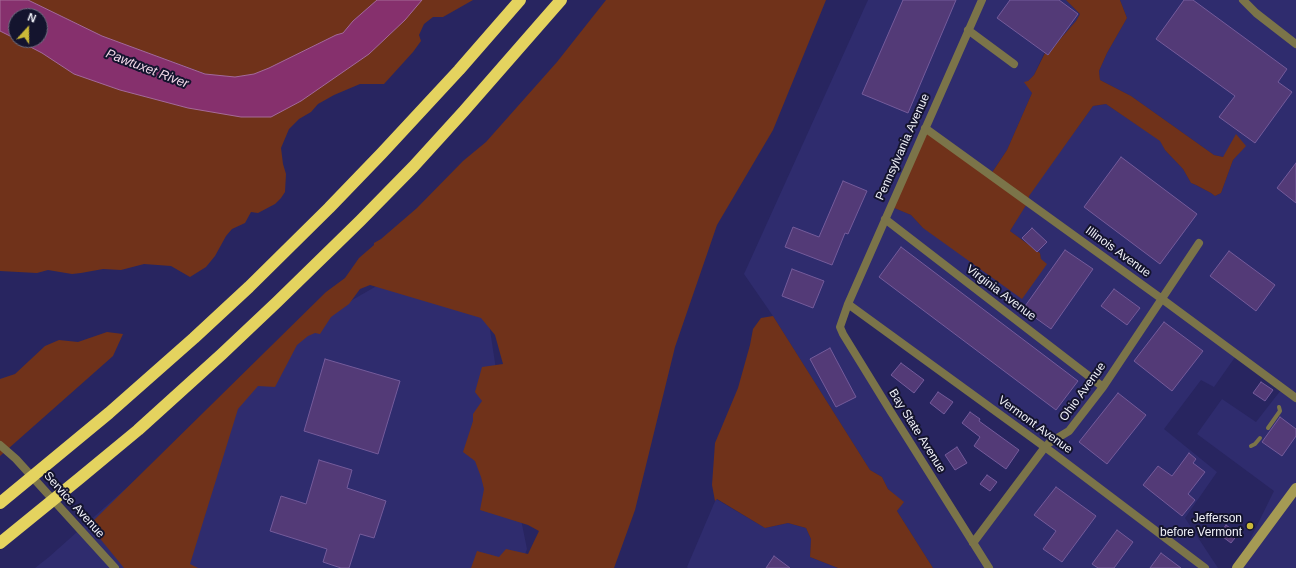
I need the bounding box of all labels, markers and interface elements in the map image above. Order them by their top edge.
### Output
north arrow [8,8,48,48]
text: N [26,11,38,25]
water label: Pawtuxet River [103,46,191,92]
street label: Pennsylvania Avenue [873,91,933,203]
street label: Illinois Avenue [1083,223,1153,281]
street label: Virginia Avenue [963,262,1039,324]
street label: Ohio Avenue [1057,360,1109,424]
street label: Bay State Avenue [885,387,949,475]
street label: Vermont Avenue [995,393,1075,457]
street label: Service Avenue [41,469,107,541]
place label: Jefferson before Vermont [1160,512,1242,540]
marker: Jefferson before Vermont [1245,521,1255,531]

